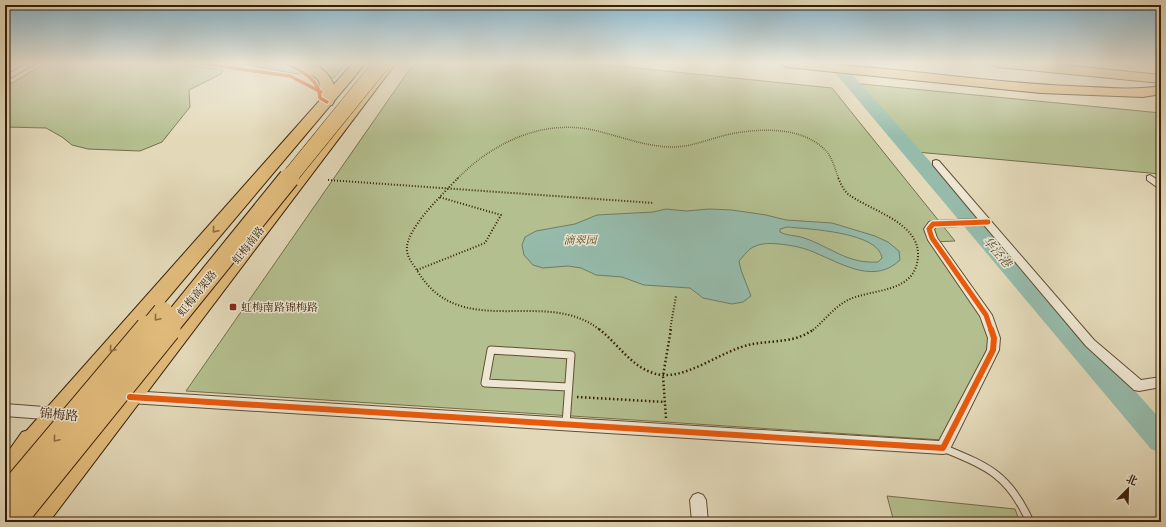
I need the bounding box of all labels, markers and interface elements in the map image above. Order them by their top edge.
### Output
street label: 虹梅南路 [229,223,268,267]
one-way arrow [213,225,220,233]
park label: 滴翠园 [564,233,598,248]
water label: 华泾港 [979,233,1016,272]
street label: 虹梅高架路 [174,267,221,319]
place label: 虹梅南路锦梅路 [241,300,318,315]
marker: 虹梅南路锦梅路 [228,302,238,312]
one-way arrow [155,314,162,321]
one-way arrow [109,344,116,352]
street label: 锦梅路 [39,404,79,425]
one-way arrow [53,435,60,442]
north arrow [1108,469,1148,509]
text: 北 [1124,471,1140,489]

